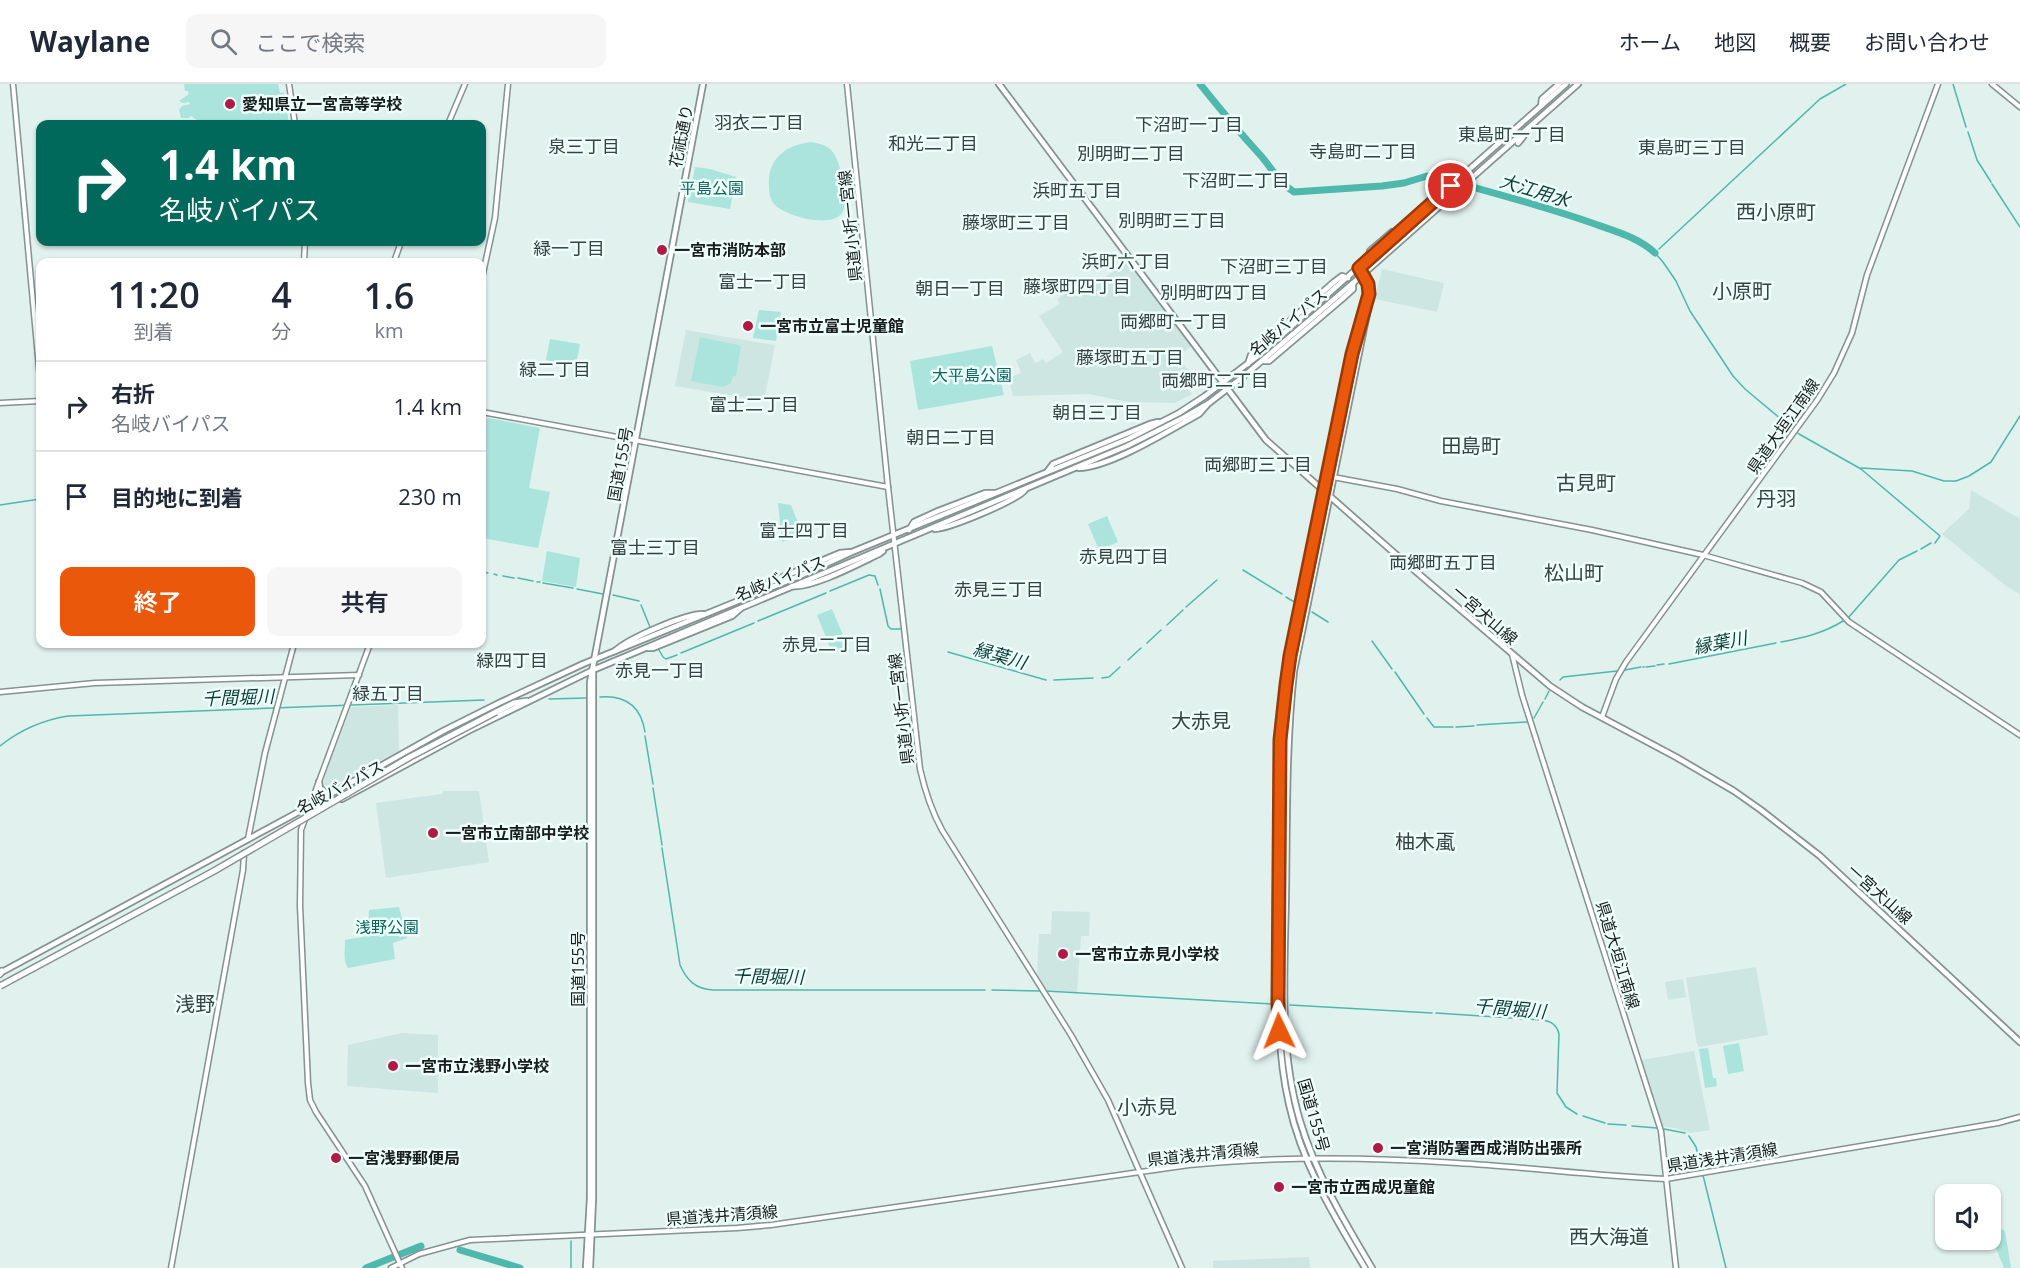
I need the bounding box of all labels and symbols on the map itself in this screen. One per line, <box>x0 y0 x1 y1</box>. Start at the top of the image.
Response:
place label: 愛知県立一宮高等学校 <box>242 93 402 115</box>
marker: 愛知県立一宮高等学校 <box>223 97 237 111</box>
street label: 花祇通り <box>664 102 698 170</box>
district label: 羽衣二丁目 <box>714 110 804 134</box>
district label: 下沼町一丁目 <box>1135 112 1243 136</box>
district label: 東島町一丁目 <box>1458 122 1566 146</box>
district label: 和光二丁目 <box>888 131 978 155</box>
district label: 泉三丁目 <box>548 134 620 158</box>
district label: 東島町三丁目 <box>1638 135 1746 159</box>
district label: 寺島町二丁目 <box>1309 139 1417 163</box>
district label: 別明町二丁目 <box>1077 141 1185 165</box>
pin <box>1425 160 1476 211</box>
district label: 下沼町二丁目 <box>1182 168 1290 192</box>
water label: 大江用水 <box>1497 168 1575 213</box>
street label: 県道小折一宮線 <box>833 169 867 283</box>
park label: 平島公園 <box>680 177 744 199</box>
district label: 浜町五丁目 <box>1032 178 1122 202</box>
district label: 西小原町 <box>1736 198 1816 225</box>
district label: 別明町三丁目 <box>1118 208 1226 232</box>
district label: 藤塚町三丁目 <box>962 210 1070 234</box>
district label: 緑一丁目 <box>533 236 605 260</box>
place label: 一宮市消防本部 <box>674 239 786 261</box>
marker: 一宮市消防本部 <box>655 243 669 257</box>
district label: 浜町六丁目 <box>1081 249 1171 273</box>
district label: 下沼町三丁目 <box>1220 254 1328 278</box>
district label: 富士一丁目 <box>718 269 808 293</box>
district label: 藤塚町四丁目 <box>1023 274 1131 298</box>
district label: 朝日一丁目 <box>915 276 1005 300</box>
district label: 小原町 <box>1712 277 1772 304</box>
district label: 別明町四丁目 <box>1160 280 1268 304</box>
street label: 名岐バイパス <box>1244 283 1332 361</box>
district label: 両郷町一丁目 <box>1120 309 1228 333</box>
place label: 一宮市立富士児童館 <box>760 315 904 337</box>
marker: 一宮市立富士児童館 <box>741 319 755 333</box>
district label: 藤塚町五丁目 <box>1076 345 1184 369</box>
district label: 緑二丁目 <box>519 357 591 381</box>
park label: 大平島公園 <box>932 364 1012 386</box>
district label: 両郷町二丁目 <box>1161 368 1269 392</box>
street label: 県道大垣江南線 <box>1742 374 1824 478</box>
district label: 富士二丁目 <box>709 392 799 416</box>
district label: 朝日三丁目 <box>1052 400 1142 424</box>
street label: 国道155号 <box>603 425 637 503</box>
district label: 朝日二丁目 <box>906 425 996 449</box>
district label: 田島町 <box>1441 432 1501 459</box>
district label: 両郷町三丁目 <box>1204 452 1312 476</box>
district label: 古見町 <box>1556 469 1616 496</box>
district label: 丹羽 <box>1756 485 1796 512</box>
district label: 富士四丁目 <box>759 518 849 542</box>
district label: 富士三丁目 <box>610 535 700 559</box>
district label: 赤見四丁目 <box>1079 544 1169 568</box>
street label: 名岐バイパス <box>732 550 828 606</box>
district label: 両郷町五丁目 <box>1389 550 1497 574</box>
district label: 松山町 <box>1544 559 1604 586</box>
district label: 赤見三丁目 <box>954 577 1044 601</box>
street label: 一宮犬山線 <box>1448 580 1522 650</box>
water label: 縁葉川 <box>1691 625 1751 659</box>
district label: 赤見二丁目 <box>782 632 872 656</box>
water label: 縁葉川 <box>971 636 1031 675</box>
district label: 緑四丁目 <box>476 648 548 672</box>
street label: 県道小折一宮線 <box>883 652 919 766</box>
district label: 赤見一丁目 <box>615 658 705 682</box>
district label: 緑五丁目 <box>352 681 424 705</box>
water label: 千間堀川 <box>202 684 276 710</box>
district label: 大赤見 <box>1171 707 1231 734</box>
street label: 名岐バイパス <box>293 755 387 819</box>
place label: 一宮市立南部中学校 <box>445 822 589 844</box>
marker: 一宮市立南部中学校 <box>426 826 440 840</box>
district label: 柚木颪 <box>1395 828 1455 855</box>
street label: 一宮犬山線 <box>1843 859 1917 929</box>
street label: 県道大垣江南線 <box>1591 898 1645 1012</box>
park label: 浅野公園 <box>355 916 419 938</box>
street label: 国道155号 <box>567 931 589 1007</box>
place label: 一宮市立赤見小学校 <box>1075 943 1219 965</box>
marker: 一宮市立赤見小学校 <box>1056 947 1070 961</box>
water label: 千間堀川 <box>732 963 806 989</box>
district label: 浅野 <box>175 990 215 1017</box>
water label: 千間堀川 <box>1473 993 1549 1023</box>
position arrow <box>1247 999 1311 1063</box>
place label: 一宮市立浅野小学校 <box>405 1055 549 1077</box>
marker: 一宮市立浅野小学校 <box>386 1059 400 1073</box>
street label: 国道155号 <box>1293 1076 1335 1154</box>
district label: 小赤見 <box>1117 1093 1177 1120</box>
street label: 県道浅井清須線 <box>1146 1137 1260 1171</box>
place label: 一宮消防署西成消防出張所 <box>1390 1137 1582 1159</box>
street label: 県道浅井清須線 <box>1665 1137 1779 1177</box>
marker: 一宮消防署西成消防出張所 <box>1371 1141 1385 1155</box>
place label: 一宮浅野郵便局 <box>348 1147 460 1169</box>
marker: 一宮浅野郵便局 <box>329 1151 343 1165</box>
place label: 一宮市立西成児童館 <box>1291 1176 1435 1198</box>
marker: 一宮市立西成児童館 <box>1272 1180 1286 1194</box>
street label: 県道浅井清須線 <box>665 1200 779 1230</box>
district label: 西大海道 <box>1569 1223 1649 1250</box>

